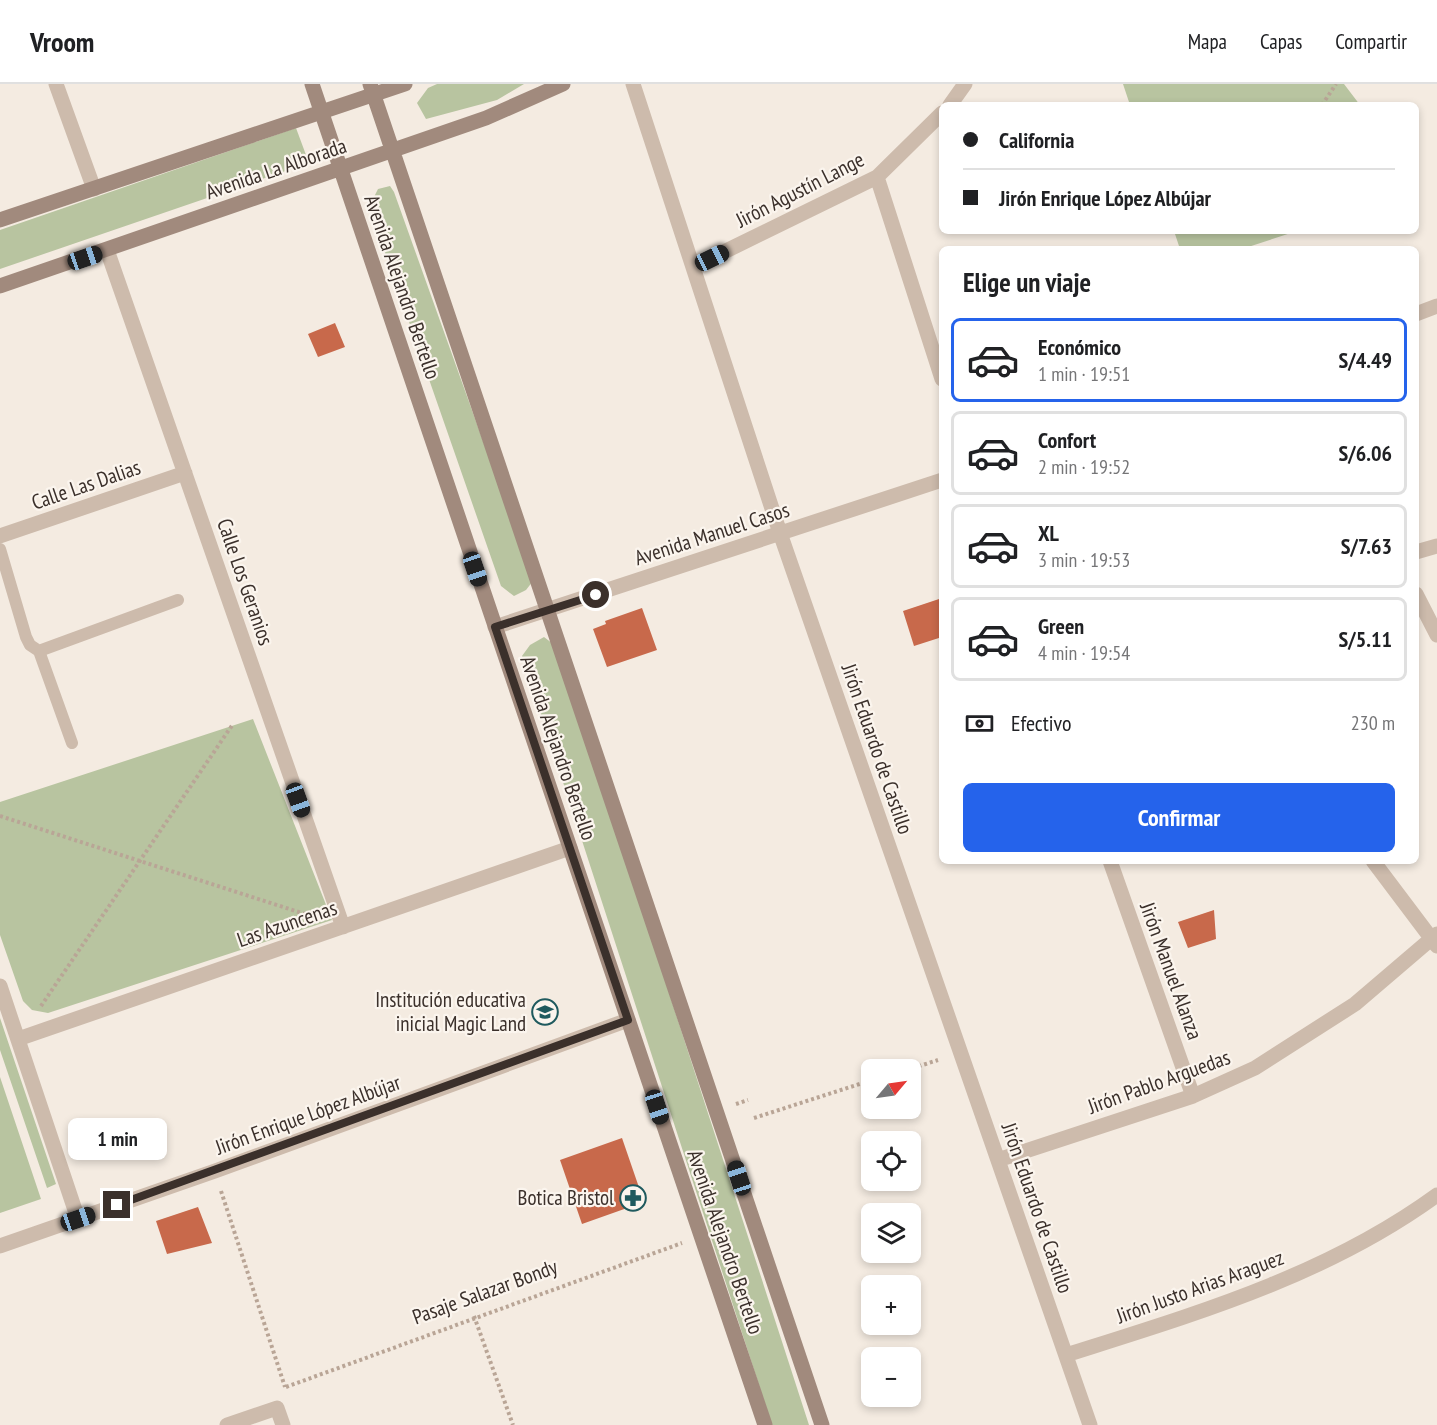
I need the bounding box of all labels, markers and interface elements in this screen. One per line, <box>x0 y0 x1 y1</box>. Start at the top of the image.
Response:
text: Vroom <box>30 23 94 60</box>
text: Mapa <box>1188 28 1227 55</box>
text: Capas <box>1260 28 1302 55</box>
text: Compartir <box>1335 28 1407 55</box>
text: California <box>999 126 1074 154</box>
street label: Avenida La Alborada <box>202 132 350 205</box>
street label: Jirón Agustín Lange <box>730 146 868 234</box>
text: Jirón Enrique López Albújar <box>999 184 1211 212</box>
street label: Avenida Alejandro Bertello <box>358 191 447 383</box>
car <box>692 242 732 274</box>
car <box>65 244 105 272</box>
text: Elige un viaje <box>963 265 1091 299</box>
icon: car <box>966 333 1020 387</box>
text: Económico <box>1038 333 1121 361</box>
text: S/4.49 <box>1338 346 1392 374</box>
text: 1 min · 19:51 <box>1038 361 1130 387</box>
icon: car <box>966 426 1020 480</box>
text: Confort <box>1038 426 1096 454</box>
text: S/6.06 <box>1338 439 1392 467</box>
street label: Calle Las Dalias <box>28 453 144 516</box>
text: 2 min · 19:52 <box>1038 454 1130 480</box>
street label: Avenida Manuel Casos <box>631 496 793 571</box>
street label: Calle Los Geranios <box>211 515 280 649</box>
icon: car <box>966 519 1020 573</box>
text: XL <box>1038 519 1059 547</box>
text: S/7.63 <box>1341 532 1392 560</box>
text: 3 min · 19:53 <box>1038 547 1130 573</box>
car <box>461 549 489 589</box>
route start <box>582 581 609 608</box>
icon: car <box>966 612 1020 666</box>
text: Green <box>1038 612 1084 640</box>
text: S/5.11 <box>1338 625 1392 653</box>
text: 4 min · 19:54 <box>1038 640 1130 666</box>
street label: Avenida Alejandro Bertello <box>514 652 603 844</box>
street label: Jirón Eduardo de Castillo <box>835 659 919 838</box>
icon: cash <box>963 707 996 740</box>
text: Efectivo <box>1011 709 1072 737</box>
text: 230 m <box>1351 710 1395 736</box>
car <box>283 780 313 820</box>
button: Confirmar <box>963 783 1395 852</box>
street label: Las Azuncenas <box>233 894 340 953</box>
street label: Jirón Manuel Alanza <box>1134 898 1209 1043</box>
place label: Institución educativa inicial Magic Land <box>375 986 526 1037</box>
school or university icon: Institución educativa inicial Magic Land <box>530 997 560 1027</box>
street label: Jirón Pablo Arguedas <box>1083 1043 1234 1120</box>
north arrow <box>861 1059 921 1119</box>
map controls <box>861 1059 921 1407</box>
street label: Jirón Enrique López Albújar <box>211 1068 404 1161</box>
car <box>643 1087 671 1127</box>
callout: 1 min <box>68 1118 166 1160</box>
street label: Jirón Eduardo de Castillo <box>995 1118 1079 1297</box>
text: 1 min <box>97 1126 138 1152</box>
button: locate <box>861 1131 921 1191</box>
street label: Avenida Alejandro Bertello <box>681 1146 770 1338</box>
car <box>725 1158 753 1198</box>
pharmacy icon: Botica Bristol <box>618 1183 648 1213</box>
place label: Botica Bristol <box>518 1184 614 1211</box>
route end <box>103 1191 130 1218</box>
button: layers <box>861 1203 921 1263</box>
car <box>58 1205 98 1233</box>
street label: Jirón Justo Arias Araguez <box>1112 1244 1287 1330</box>
street label: Pasaje Salazar Bondy <box>409 1253 561 1330</box>
button: + <box>861 1275 921 1335</box>
button: − <box>861 1347 921 1407</box>

